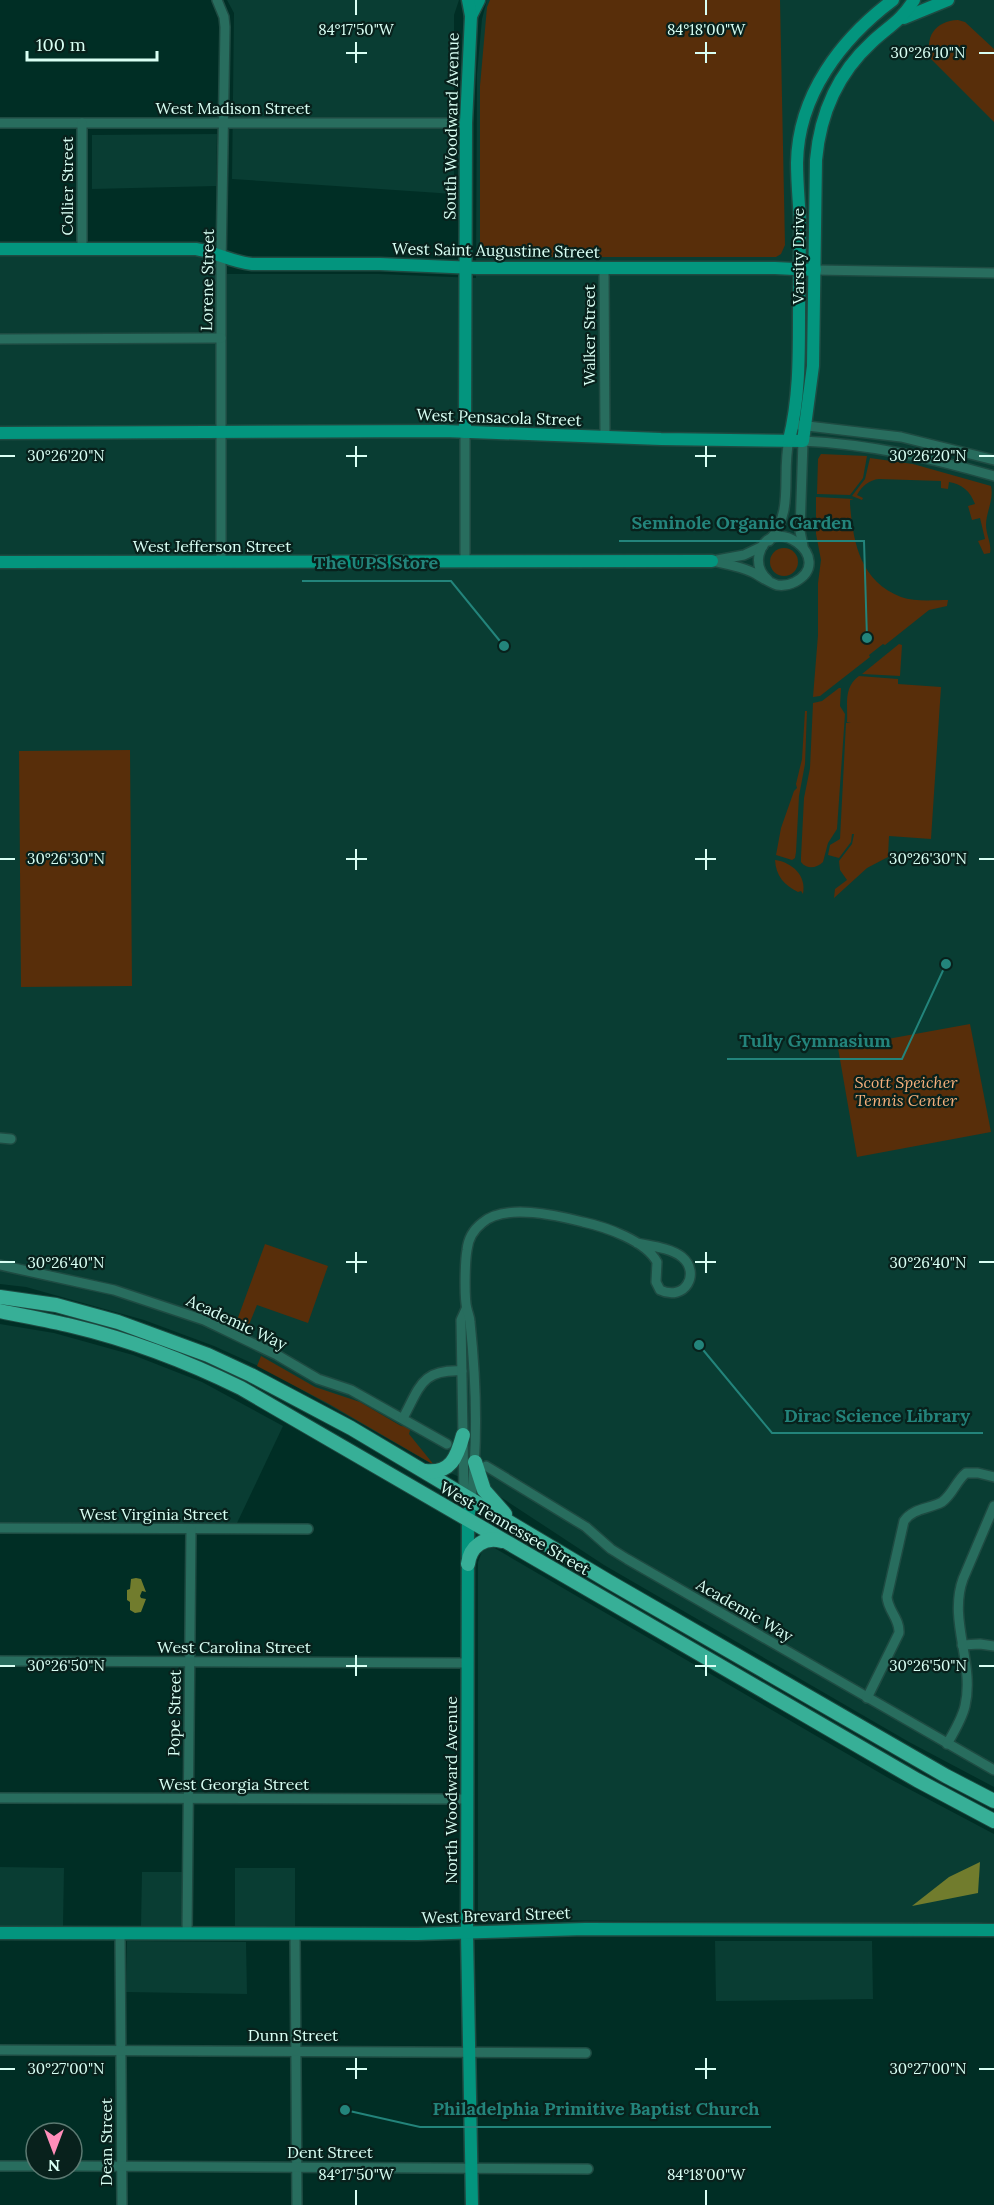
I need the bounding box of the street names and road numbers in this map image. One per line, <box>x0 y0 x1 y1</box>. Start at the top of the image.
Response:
street label: South Woodward Avenue <box>439 32 463 220</box>
street label: West Madison Street <box>156 98 311 118</box>
street label: Collier Street <box>57 136 77 235</box>
street label: Varsity Drive <box>788 208 808 305</box>
street label: Lorene Street <box>196 228 218 331</box>
street label: West Saint Augustine Street <box>392 238 601 262</box>
street label: Walker Street <box>579 283 599 386</box>
street label: West Pensacola Street <box>416 404 583 430</box>
street label: West Jefferson Street <box>133 536 292 556</box>
street label: Academic Way <box>183 1290 291 1354</box>
street label: West Tennessee Street <box>437 1477 594 1579</box>
street label: West Virginia Street <box>79 1504 229 1524</box>
street label: Academic Way <box>692 1574 797 1646</box>
street label: West Carolina Street <box>157 1637 312 1657</box>
street label: Pope Street <box>163 1669 185 1757</box>
street label: North Woodward Avenue <box>441 1696 461 1884</box>
street label: West Georgia Street <box>159 1774 310 1794</box>
street label: West Brevard Street <box>421 1902 572 1928</box>
street label: Dunn Street <box>248 2025 339 2045</box>
street label: Dean Street <box>96 2097 116 2186</box>
street label: Dent Street <box>287 2142 374 2162</box>

